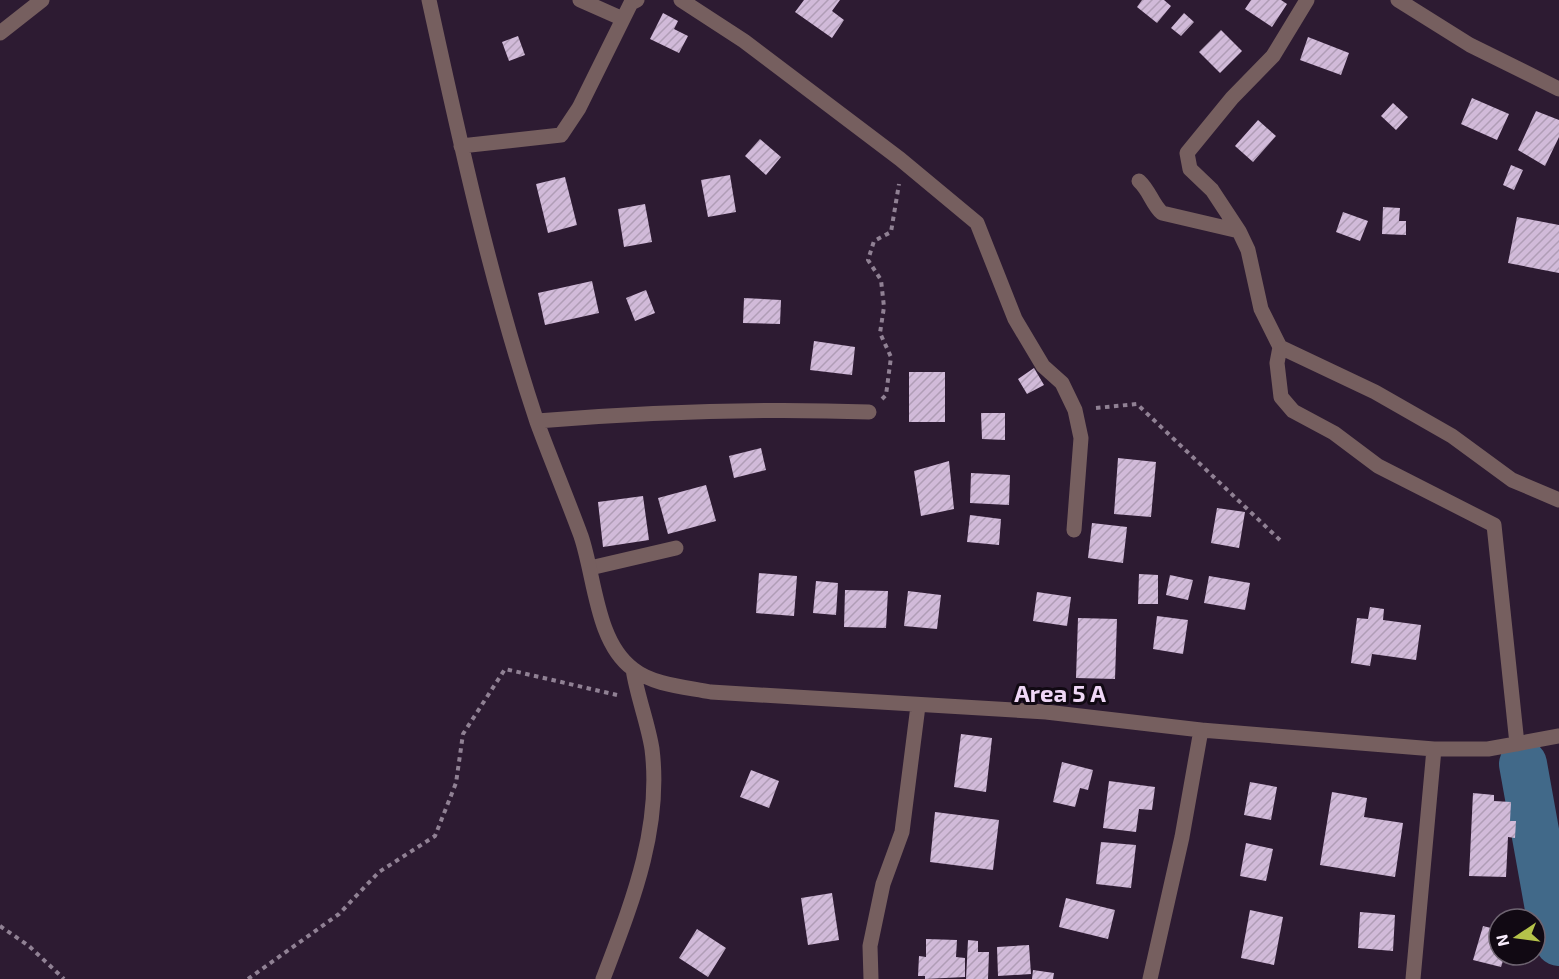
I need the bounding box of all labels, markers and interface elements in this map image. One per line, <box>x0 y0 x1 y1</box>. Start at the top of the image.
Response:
district label: Area 5 A <box>1014 678 1106 707</box>
north arrow <box>1487 907 1547 967</box>
text: N <box>1491 933 1512 948</box>

